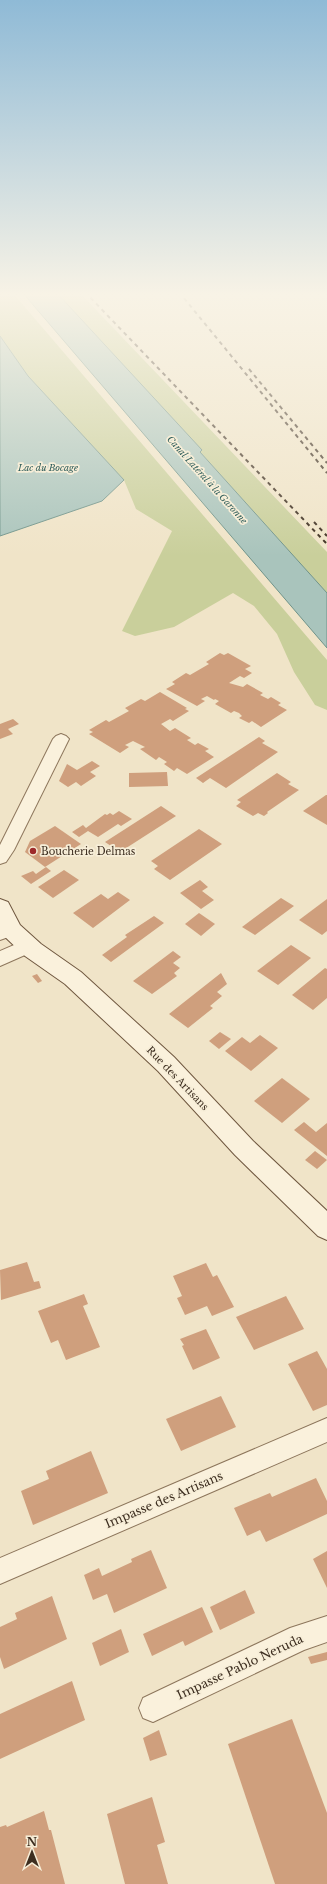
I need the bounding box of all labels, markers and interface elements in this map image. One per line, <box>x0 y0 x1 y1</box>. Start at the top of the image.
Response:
water label: Canal Latéral à la Garonne <box>165 433 250 526</box>
water label: Lac du Bocage <box>17 462 78 473</box>
place label: Boucherie Delmas <box>41 845 136 858</box>
marker: Boucherie Delmas <box>28 846 38 856</box>
street label: Rue des Artisans <box>144 1044 212 1113</box>
street label: Impasse des Artisans <box>103 1468 225 1531</box>
street label: Impasse Pablo Neruda <box>174 1631 306 1702</box>
north arrow <box>12 1832 52 1872</box>
text: N <box>27 1835 38 1849</box>

